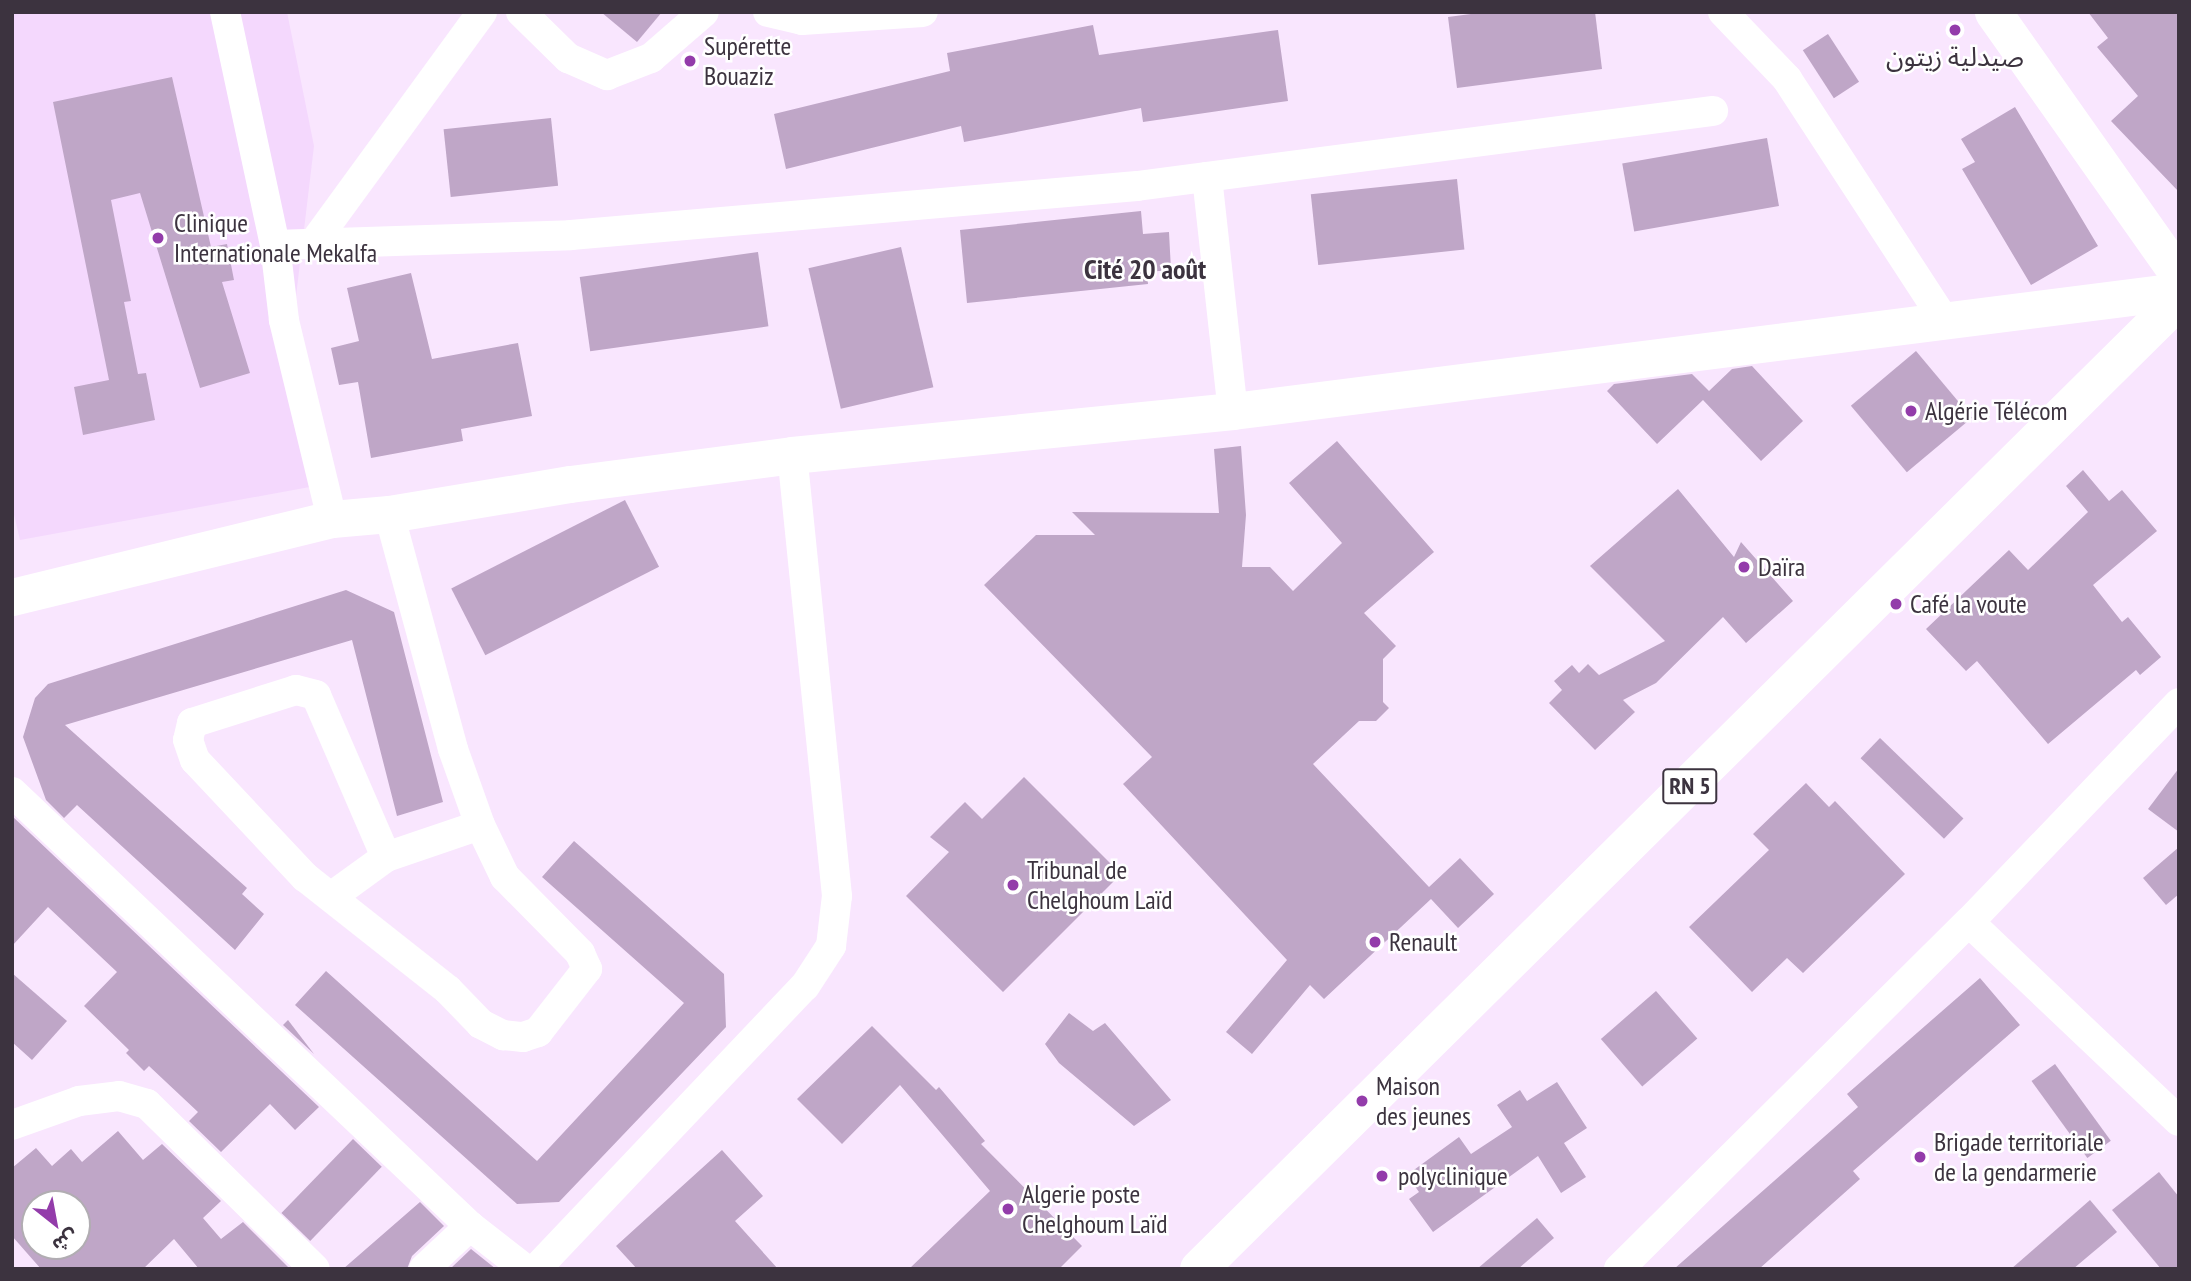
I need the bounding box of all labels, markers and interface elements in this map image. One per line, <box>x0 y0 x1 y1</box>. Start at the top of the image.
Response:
marker: صيدلية زيتون <box>1947 22 1963 38</box>
place label: Supérette Bouaziz <box>704 30 791 92</box>
place label: صيدلية زيتون <box>1886 41 2024 73</box>
marker: Supérette Bouaziz <box>682 53 698 69</box>
place label: Clinique Internationale Mekalfa <box>174 207 377 268</box>
marker: Clinique Internationale Mekalfa <box>148 228 168 248</box>
district label: Cité 20 août <box>1084 252 1206 286</box>
place label: Algérie Télécom <box>1925 395 2068 427</box>
marker: Algérie Télécom <box>1903 403 1919 419</box>
place label: Daïra <box>1758 551 1805 583</box>
marker: Daïra <box>1736 559 1752 575</box>
place label: Café la voute <box>1910 588 2027 620</box>
marker: Café la voute <box>1888 596 1904 612</box>
road number: RN 5 <box>1662 766 1718 806</box>
place label: Tribunal de Chelghoum Laïd <box>1027 854 1172 916</box>
marker: Tribunal de Chelghoum Laïd <box>1005 877 1021 893</box>
place label: Renault <box>1389 926 1458 958</box>
marker: Renault <box>1367 934 1383 950</box>
place label: Maison des jeunes <box>1376 1070 1471 1132</box>
marker: Maison des jeunes <box>1354 1093 1370 1109</box>
place label: Brigade territoriale de la gendarmerie <box>1934 1126 2104 1188</box>
marker: Brigade territoriale de la gendarmerie <box>1912 1149 1928 1165</box>
place label: polyclinique <box>1398 1160 1508 1192</box>
marker: polyclinique <box>1372 1166 1392 1186</box>
place label: Algerie poste Chelghoum Laïd <box>1022 1178 1167 1240</box>
north arrow <box>21 1190 91 1260</box>
marker: Algerie poste Chelghoum Laïd <box>1000 1201 1016 1217</box>
text: ش <box>48 1224 83 1258</box>

